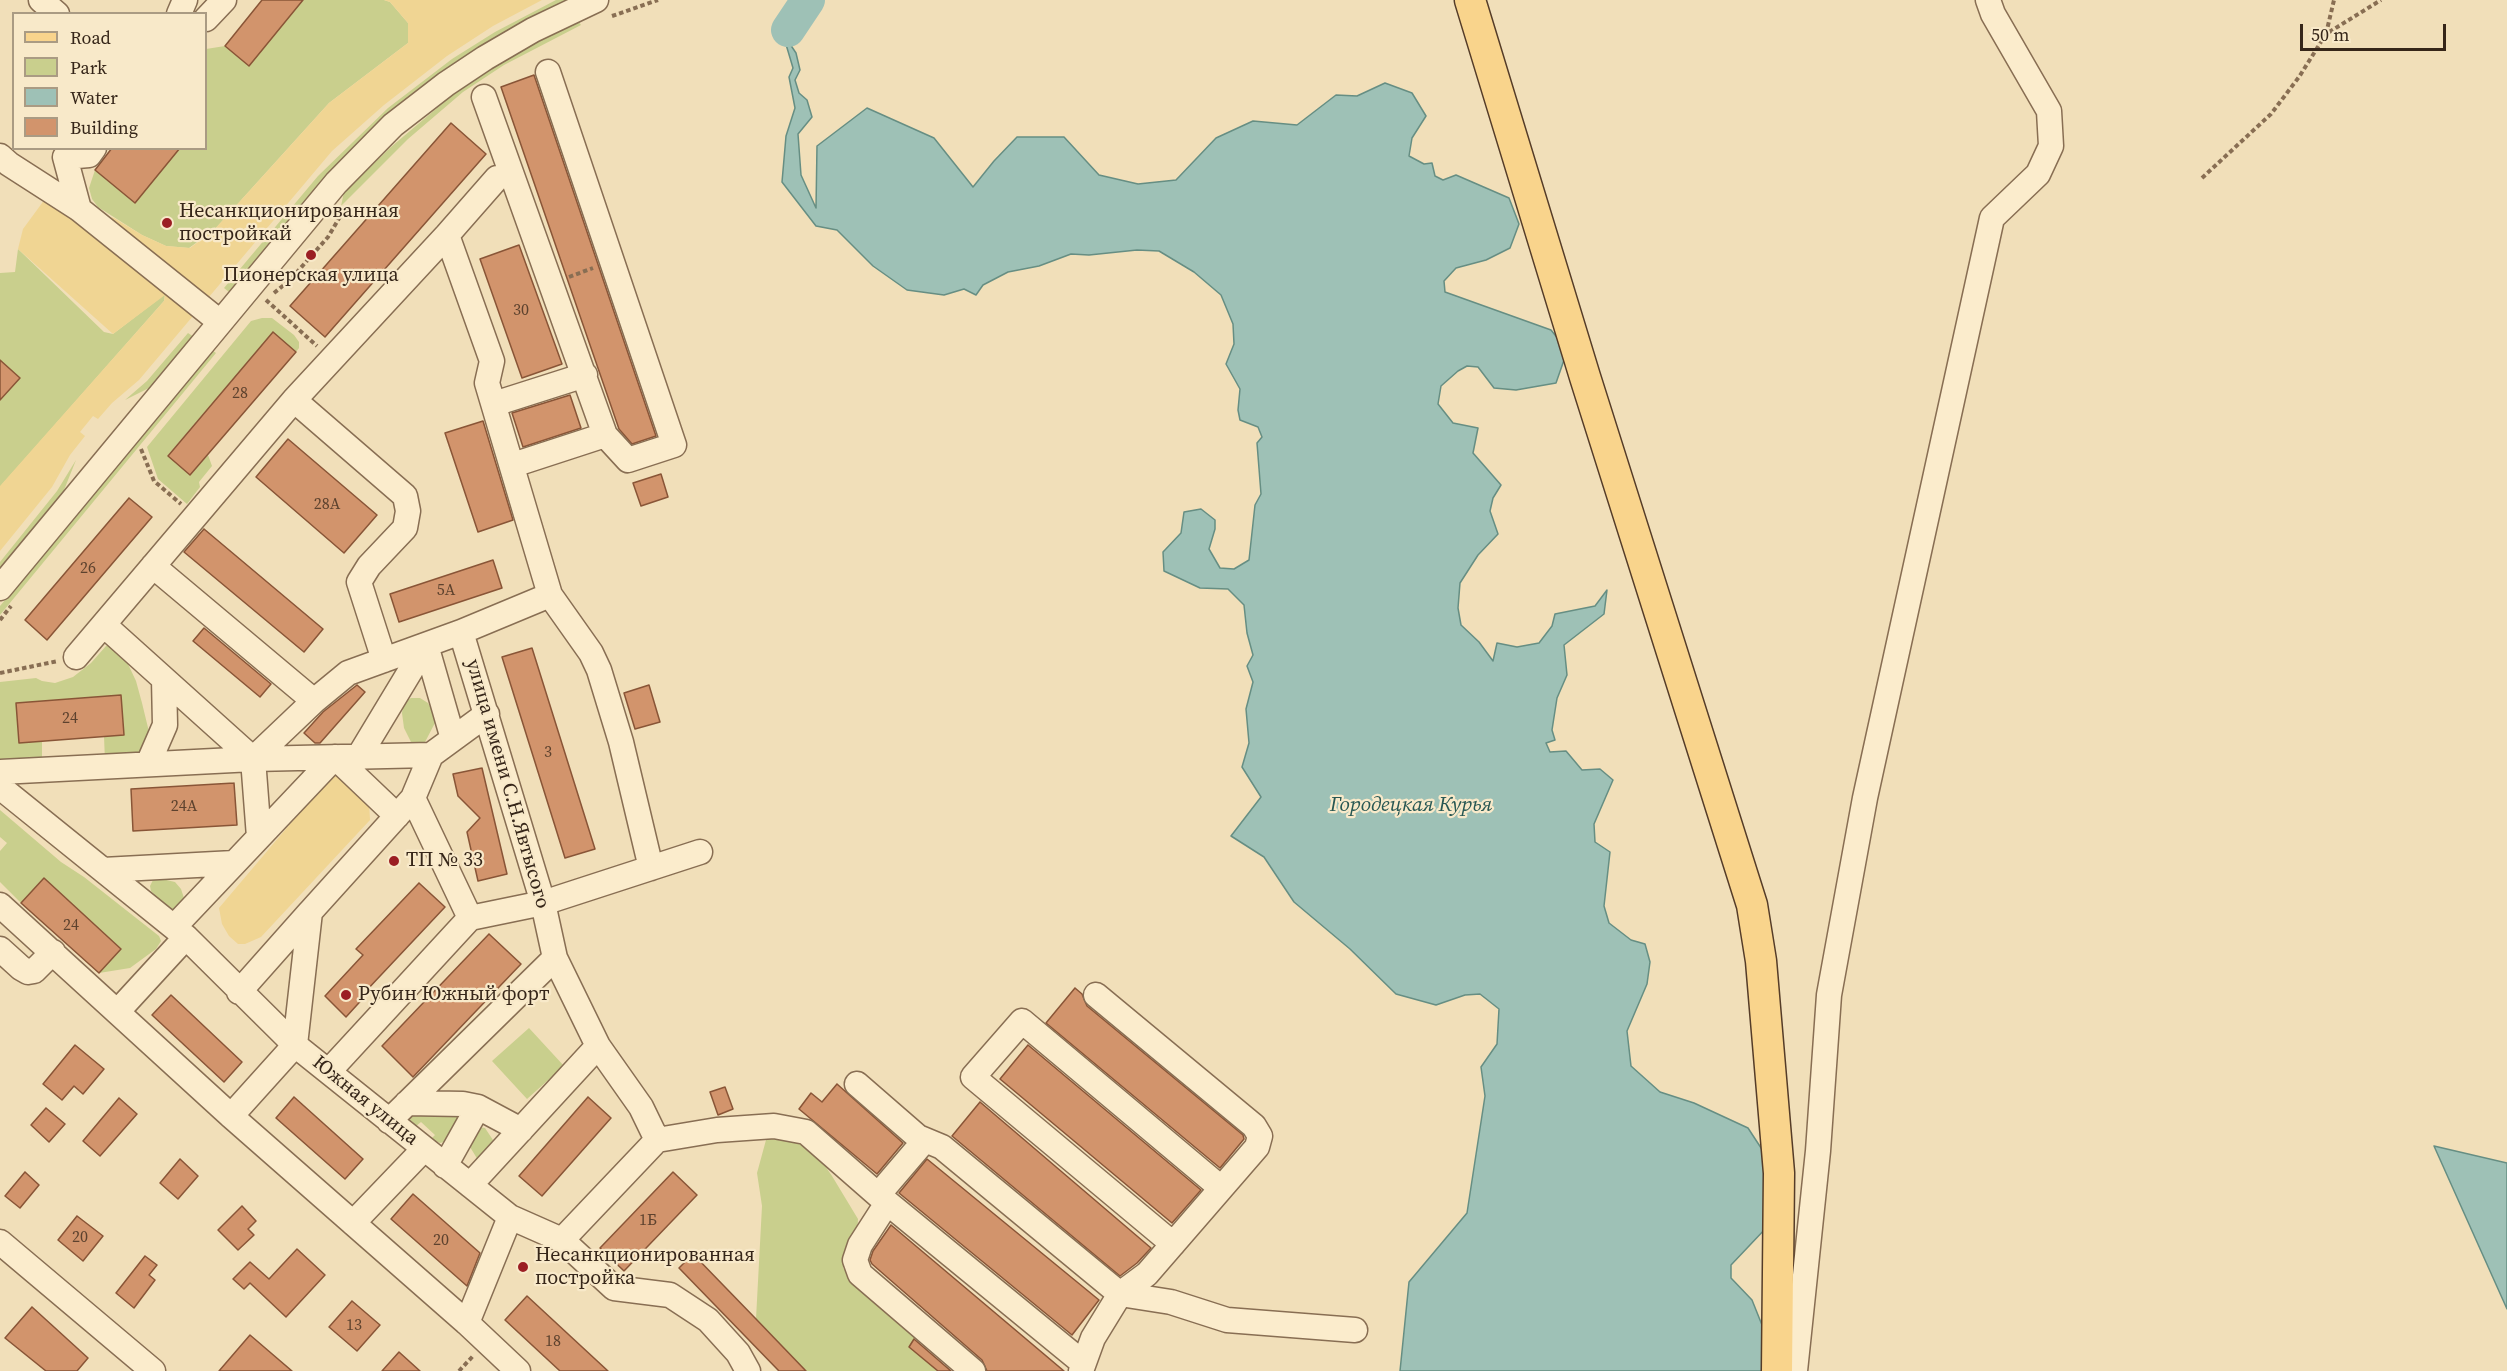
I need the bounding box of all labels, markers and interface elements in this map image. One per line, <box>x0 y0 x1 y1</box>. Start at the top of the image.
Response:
legend <box>12 12 207 150</box>
scale bar <box>2303 12 2448 50</box>
text: 50 m <box>2311 22 2349 47</box>
text: Road <box>70 25 111 50</box>
text: Park <box>70 55 107 80</box>
text: Water <box>70 85 118 110</box>
text: Building <box>70 115 138 140</box>
place label: Несанкционированная постройкай <box>179 200 399 247</box>
marker: Несанкционированная постройкай <box>160 216 174 230</box>
marker: Пионерская улица <box>304 248 318 262</box>
place label: Пионерская улица <box>223 264 399 288</box>
house number: 30 <box>513 301 529 321</box>
house number: 28 <box>232 384 248 404</box>
house number: 28А <box>314 495 340 515</box>
house number: 26 <box>80 559 96 579</box>
house number: 5А <box>437 581 455 601</box>
street label: улица имени С.Н.Явтысого <box>460 656 554 912</box>
house number: 24 <box>62 709 78 729</box>
house number: 3 <box>544 743 552 763</box>
water label: Городецкая Курья <box>1330 793 1492 819</box>
house number: 24А <box>171 797 197 817</box>
place label: ТП № 33 <box>406 849 483 873</box>
marker: ТП № 33 <box>387 854 401 868</box>
house number: 24 <box>63 916 79 936</box>
place label: Рубин Южный форт <box>358 983 549 1007</box>
marker: Рубин Южный форт <box>339 988 353 1002</box>
street label: Южная улица <box>307 1051 423 1151</box>
house number: 1Б <box>639 1211 657 1231</box>
house number: 20 <box>72 1228 88 1248</box>
house number: 20 <box>433 1231 449 1251</box>
place label: Несанкционированная постройка <box>535 1244 755 1291</box>
marker: Несанкционированная постройка <box>516 1260 530 1274</box>
house number: 13 <box>346 1316 362 1336</box>
house number: 18 <box>545 1332 561 1352</box>

